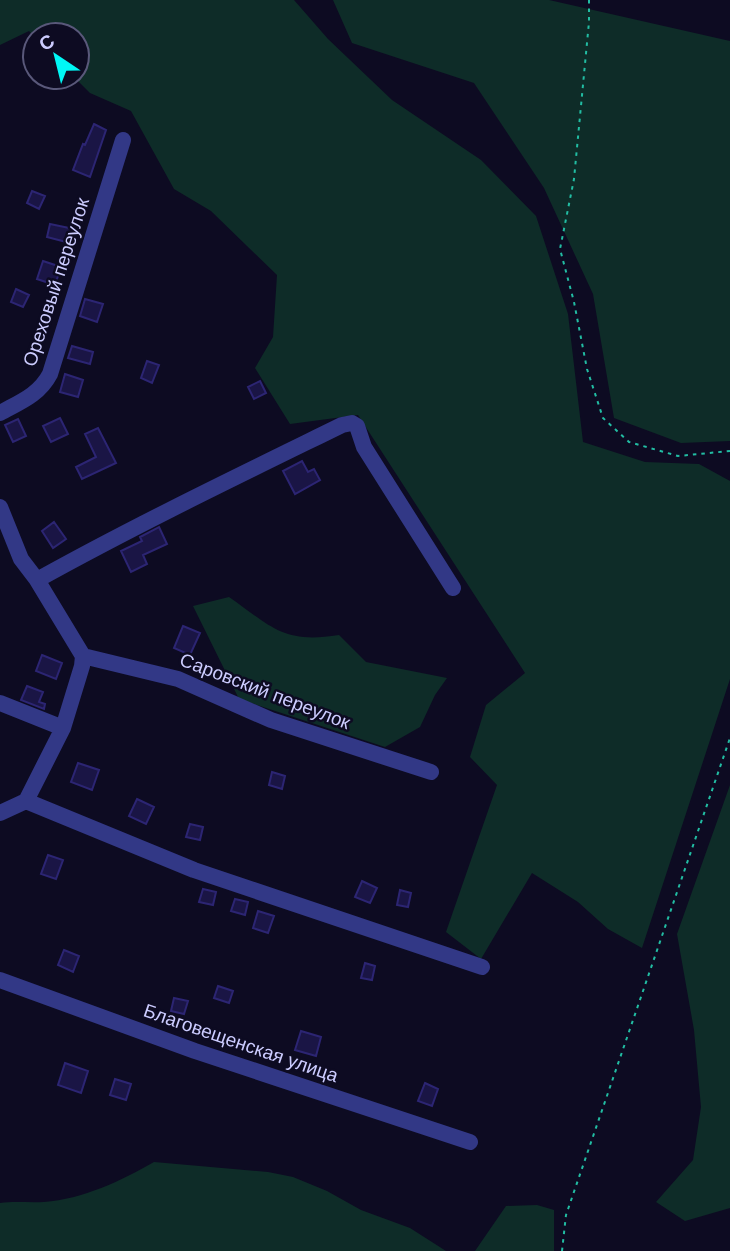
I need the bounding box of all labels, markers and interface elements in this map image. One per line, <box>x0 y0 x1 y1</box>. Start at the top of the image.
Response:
north arrow <box>21 21 91 91</box>
text: С <box>35 30 58 55</box>
street label: Ореховый переулок <box>19 194 93 369</box>
street label: Саровский переулок <box>177 649 354 733</box>
street label: Благовещенская улица <box>141 1000 342 1086</box>

